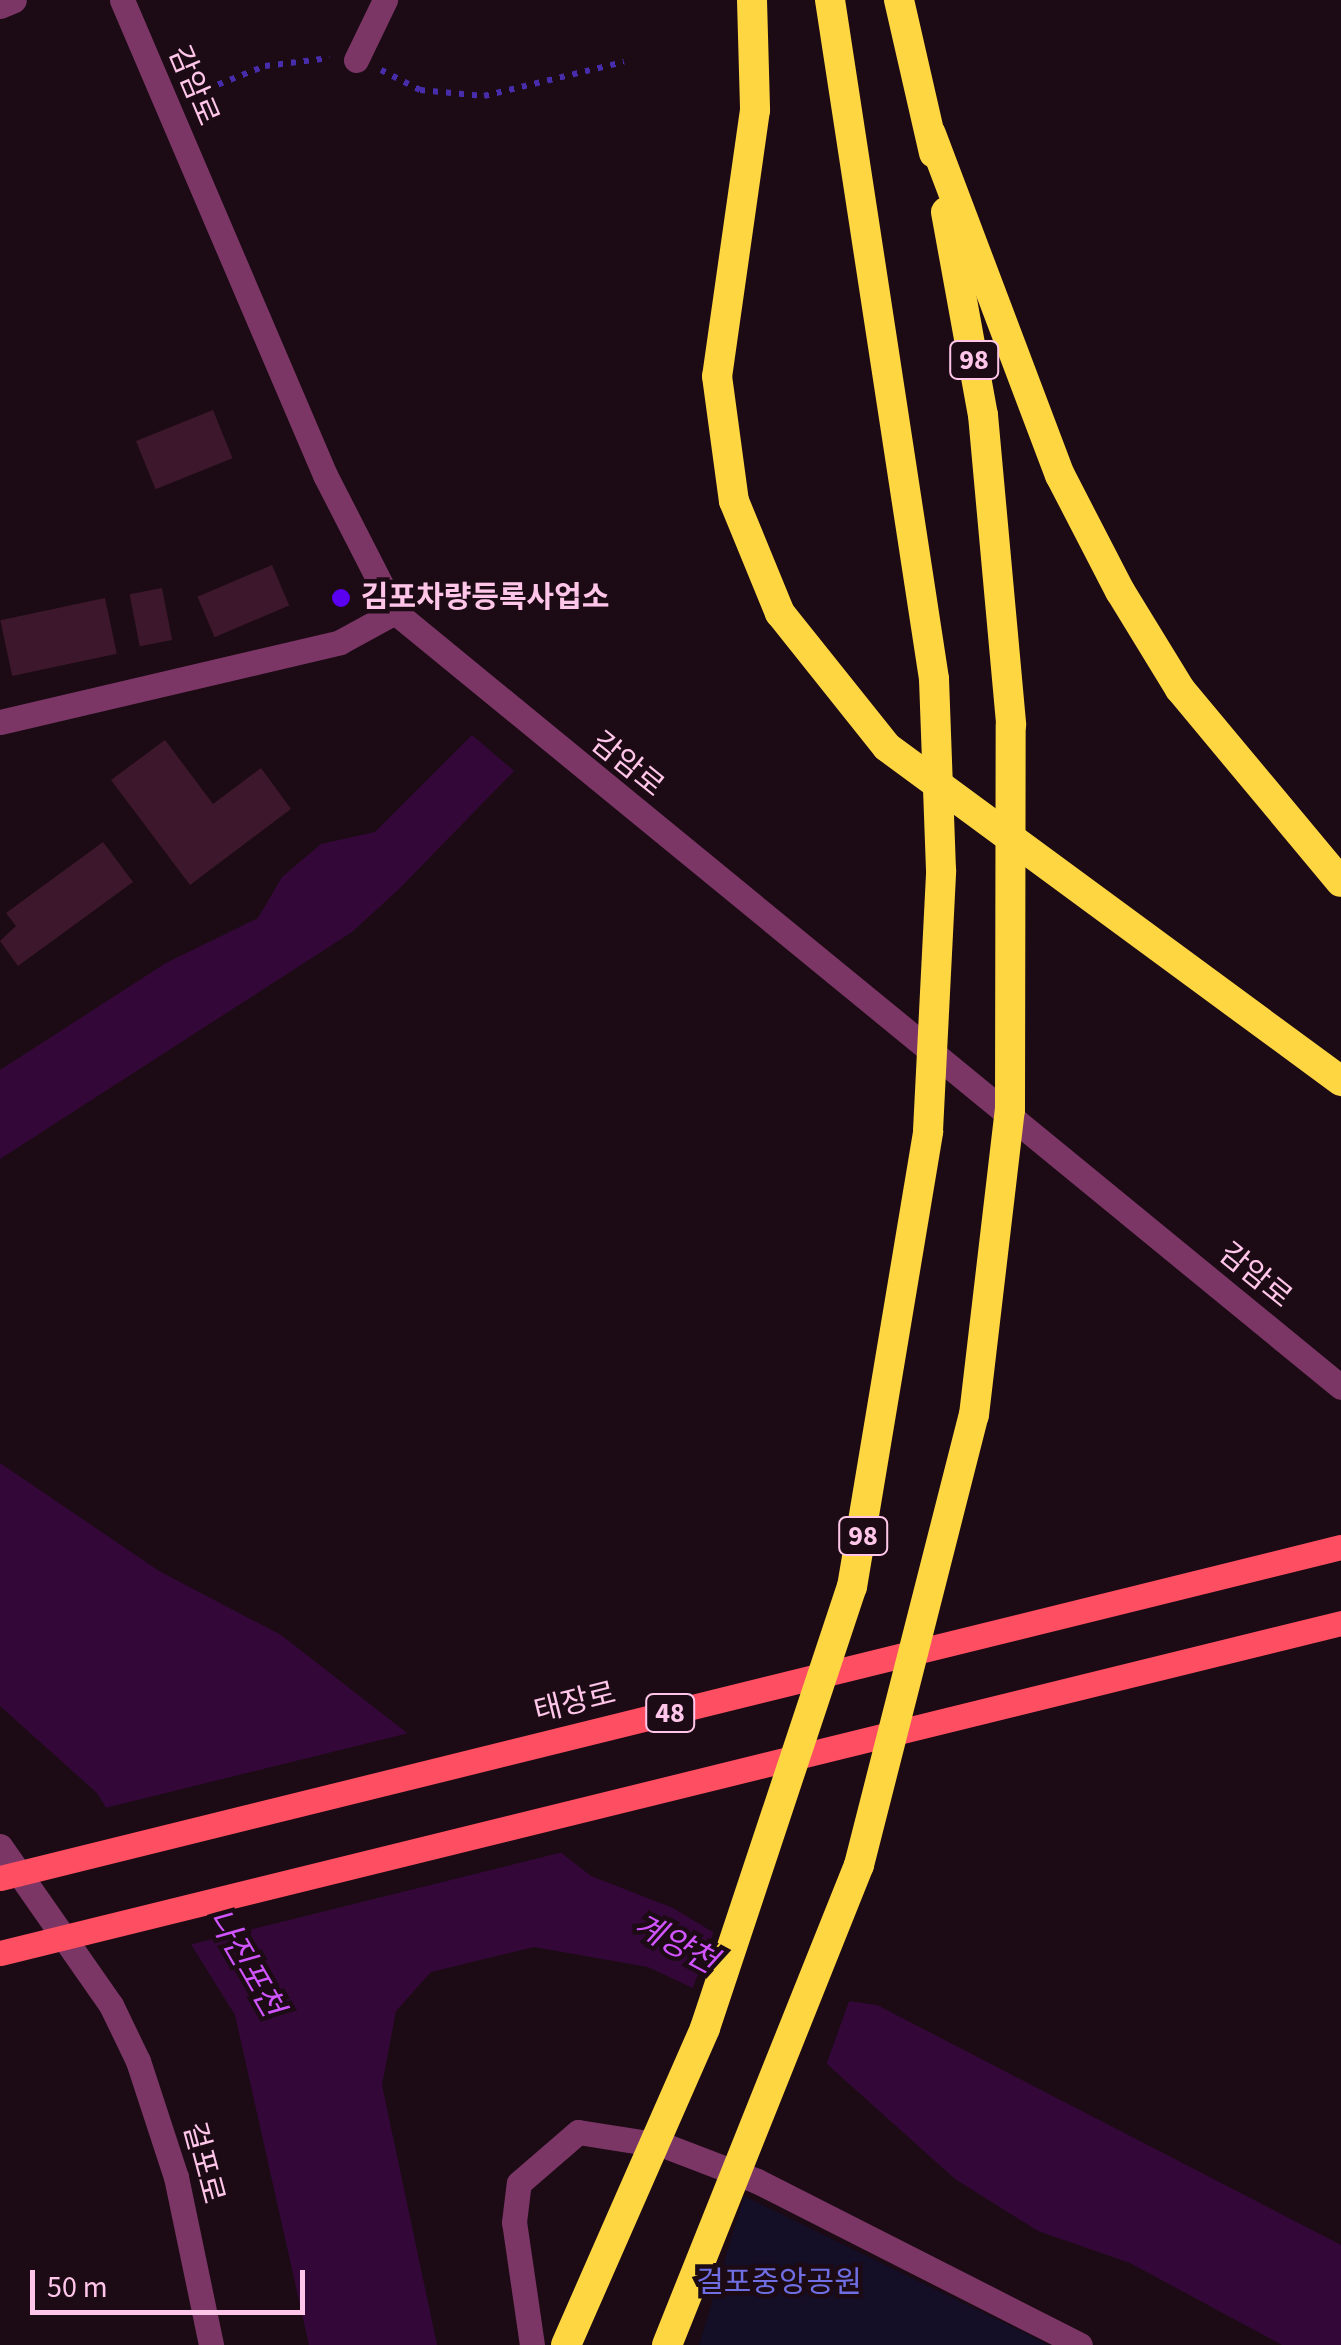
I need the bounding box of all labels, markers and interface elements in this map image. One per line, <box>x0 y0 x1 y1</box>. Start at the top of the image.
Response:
street label: 감암로 <box>160 41 226 131</box>
road number: 98 <box>949 337 999 383</box>
place label: 김포차량등록사업소 <box>361 580 609 616</box>
marker: 김포차량등록사업소 <box>330 587 352 609</box>
street label: 감암로 <box>583 725 671 805</box>
street label: 감암로 <box>1211 1236 1299 1316</box>
road number: 98 <box>838 1513 888 1559</box>
street label: 태장로 <box>530 1676 620 1730</box>
road number: 48 <box>645 1690 695 1736</box>
water label: 나진포천 <box>199 1902 291 2024</box>
water label: 계양천 <box>627 1906 723 1982</box>
street label: 걸포로 <box>175 2118 231 2208</box>
scale bar <box>35 2250 310 2312</box>
park label: 걸포중앙공원 <box>696 2265 862 2301</box>
text: 50 m <box>47 2266 108 2309</box>

